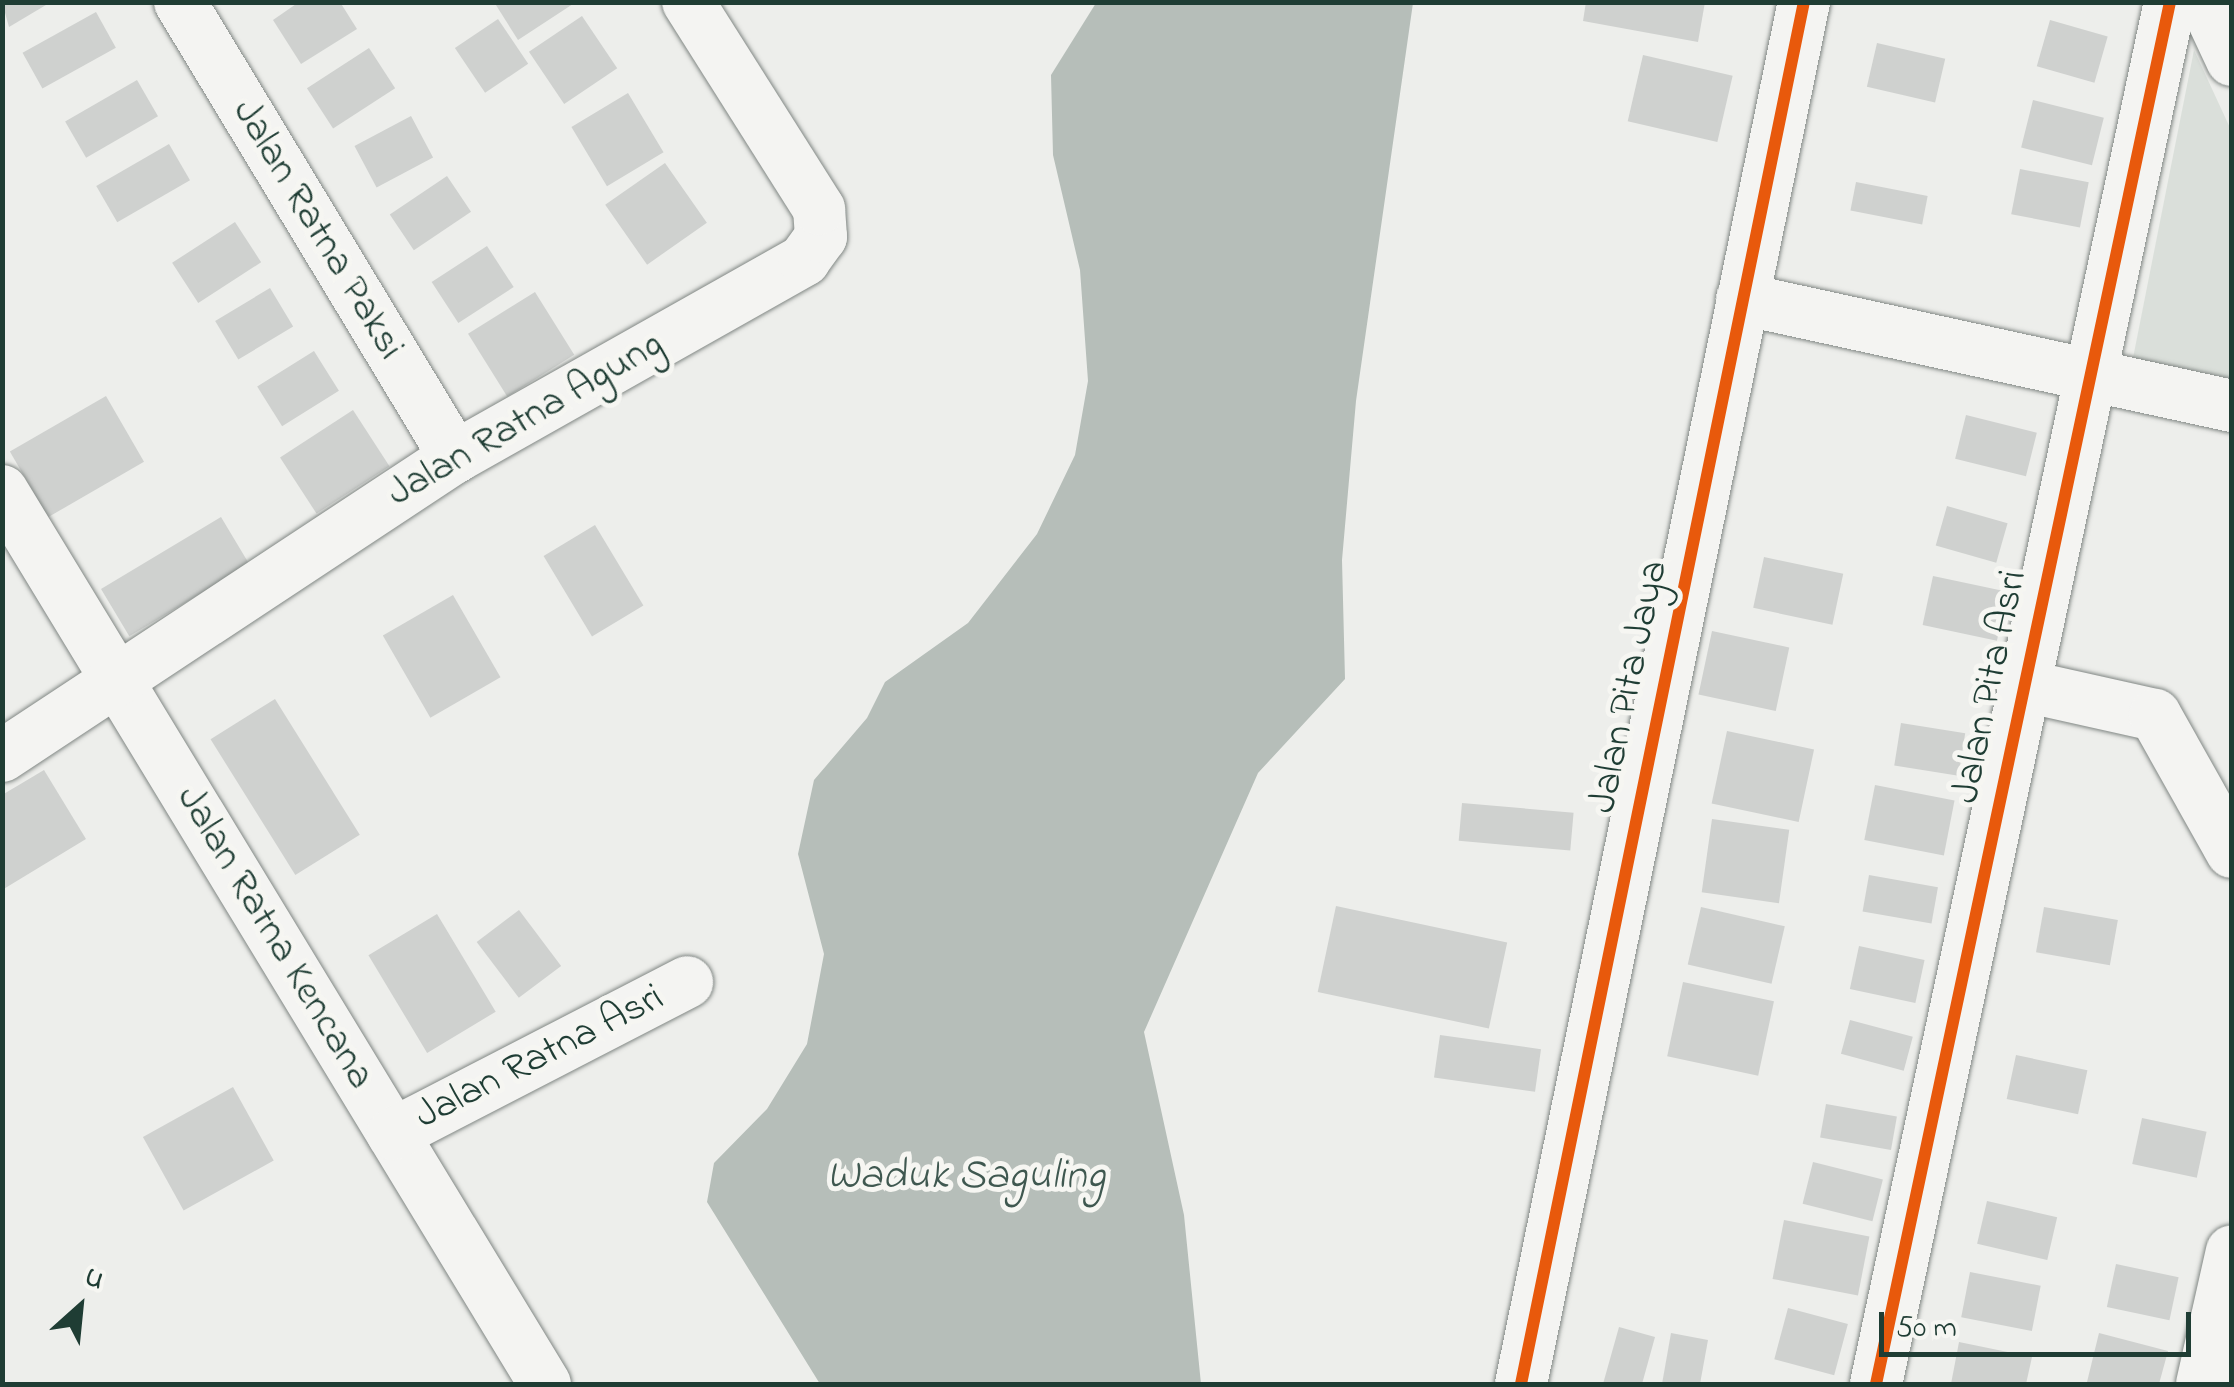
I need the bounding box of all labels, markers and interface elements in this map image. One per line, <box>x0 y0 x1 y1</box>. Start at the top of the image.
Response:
street label: Jalan Ratna Paksi <box>220 91 414 369</box>
street label: Jalan Ratna Agung <box>379 322 673 518</box>
street label: Jalan Pita Jaya <box>1580 556 1680 818</box>
street label: Jalan Pita Asri <box>1943 566 2039 808</box>
street label: Jalan Ratna Kencana <box>164 778 384 1098</box>
street label: Jalan Ratna Asri <box>408 975 672 1141</box>
water label: Waduk Saguling <box>827 1152 1105 1202</box>
north arrow <box>30 1257 130 1357</box>
text: U <box>77 1258 111 1302</box>
scale bar <box>1884 1292 2196 1354</box>
text: 50 m <box>1896 1307 1957 1351</box>

